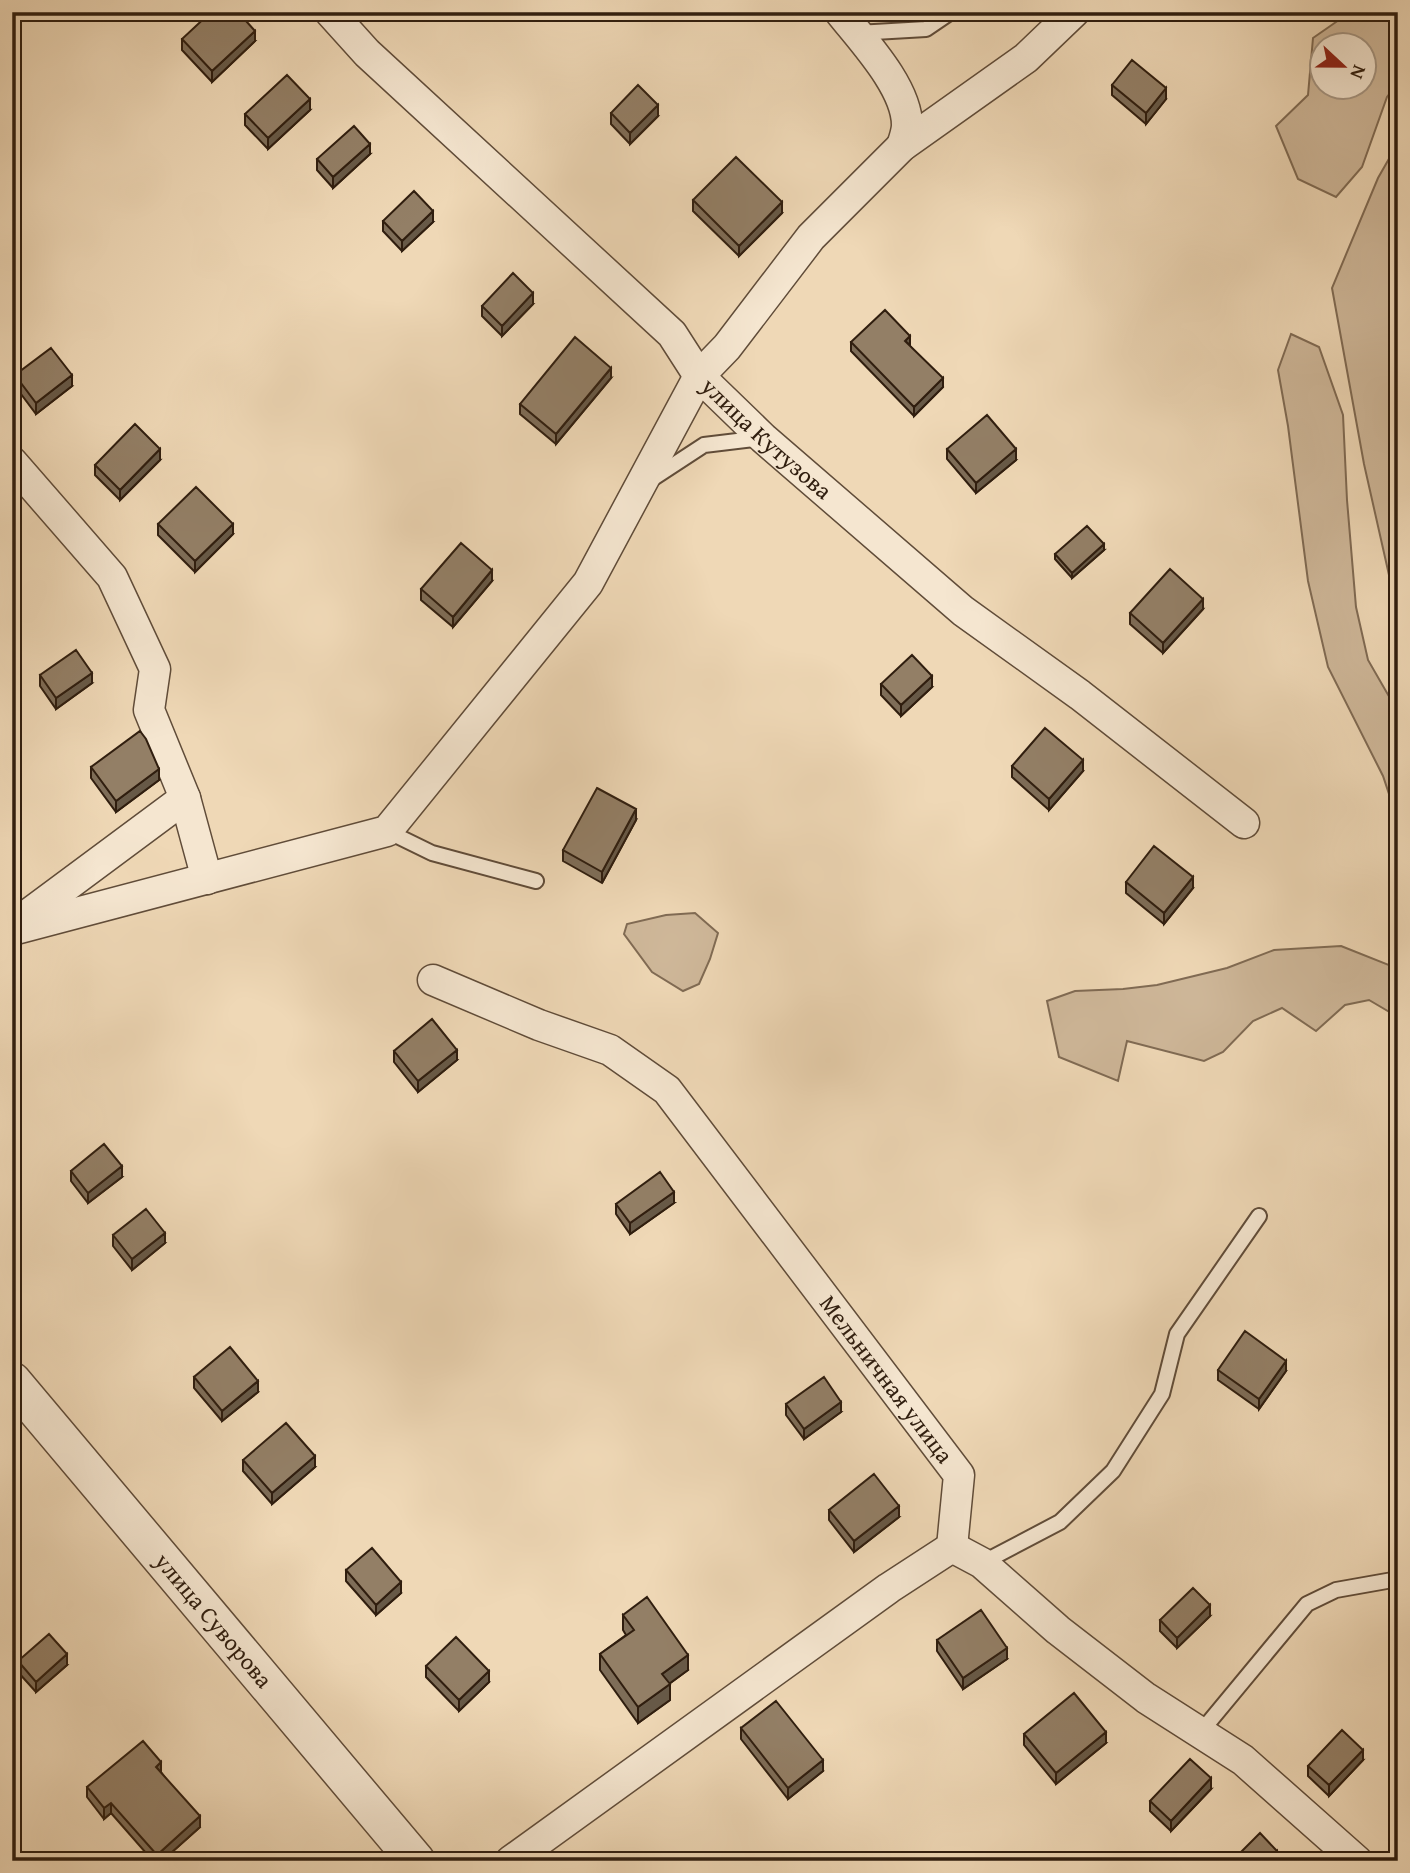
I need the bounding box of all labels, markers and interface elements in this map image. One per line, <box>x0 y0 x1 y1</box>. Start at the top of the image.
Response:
north arrow <box>1308 32 1378 102</box>
text: N <box>1343 61 1374 84</box>
street label: улица Кутузова <box>693 368 841 508</box>
street label: Мельничная улица <box>811 1287 962 1471</box>
street label: улица Суворова <box>146 1544 282 1696</box>

